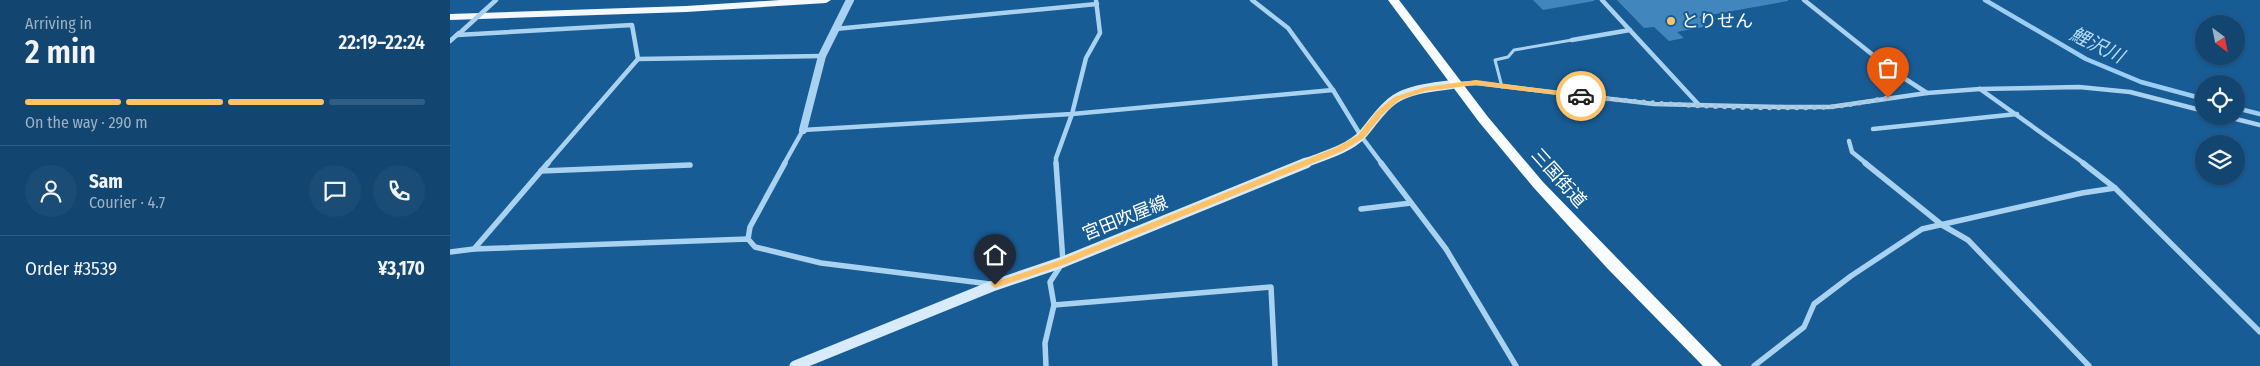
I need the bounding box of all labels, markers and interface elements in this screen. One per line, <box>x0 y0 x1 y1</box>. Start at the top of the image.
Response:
place label: とりせん <box>1681 10 1753 32</box>
text: Arriving in <box>25 14 92 33</box>
marker: とりせん <box>1665 15 1677 27</box>
north arrow <box>2195 15 2245 65</box>
map controls <box>2195 15 2245 185</box>
water label: 鯉沢川 <box>2066 22 2129 69</box>
text: 22:19–22:24 <box>339 31 425 54</box>
text: 2 min <box>25 33 96 71</box>
pin <box>1867 47 1909 98</box>
icon: bag <box>1874 54 1902 82</box>
courier <box>1556 71 1606 121</box>
button: locate <box>2195 75 2245 125</box>
icon: car <box>1567 82 1595 110</box>
text: On the way · 290 m <box>25 113 148 132</box>
button: layers <box>2195 135 2245 185</box>
street label: 三国街道 <box>1527 144 1591 212</box>
button: person <box>25 165 77 217</box>
button: chat <box>309 165 361 217</box>
button: phone <box>373 165 425 217</box>
text: Sam <box>89 170 123 193</box>
street label: 宮田吹屋線 <box>1079 191 1171 245</box>
text: Courier · 4.7 <box>89 193 165 212</box>
pin <box>974 234 1016 285</box>
icon: home <box>981 241 1009 269</box>
text: Order #3539 <box>25 257 117 280</box>
text: ¥3,170 <box>378 257 425 280</box>

